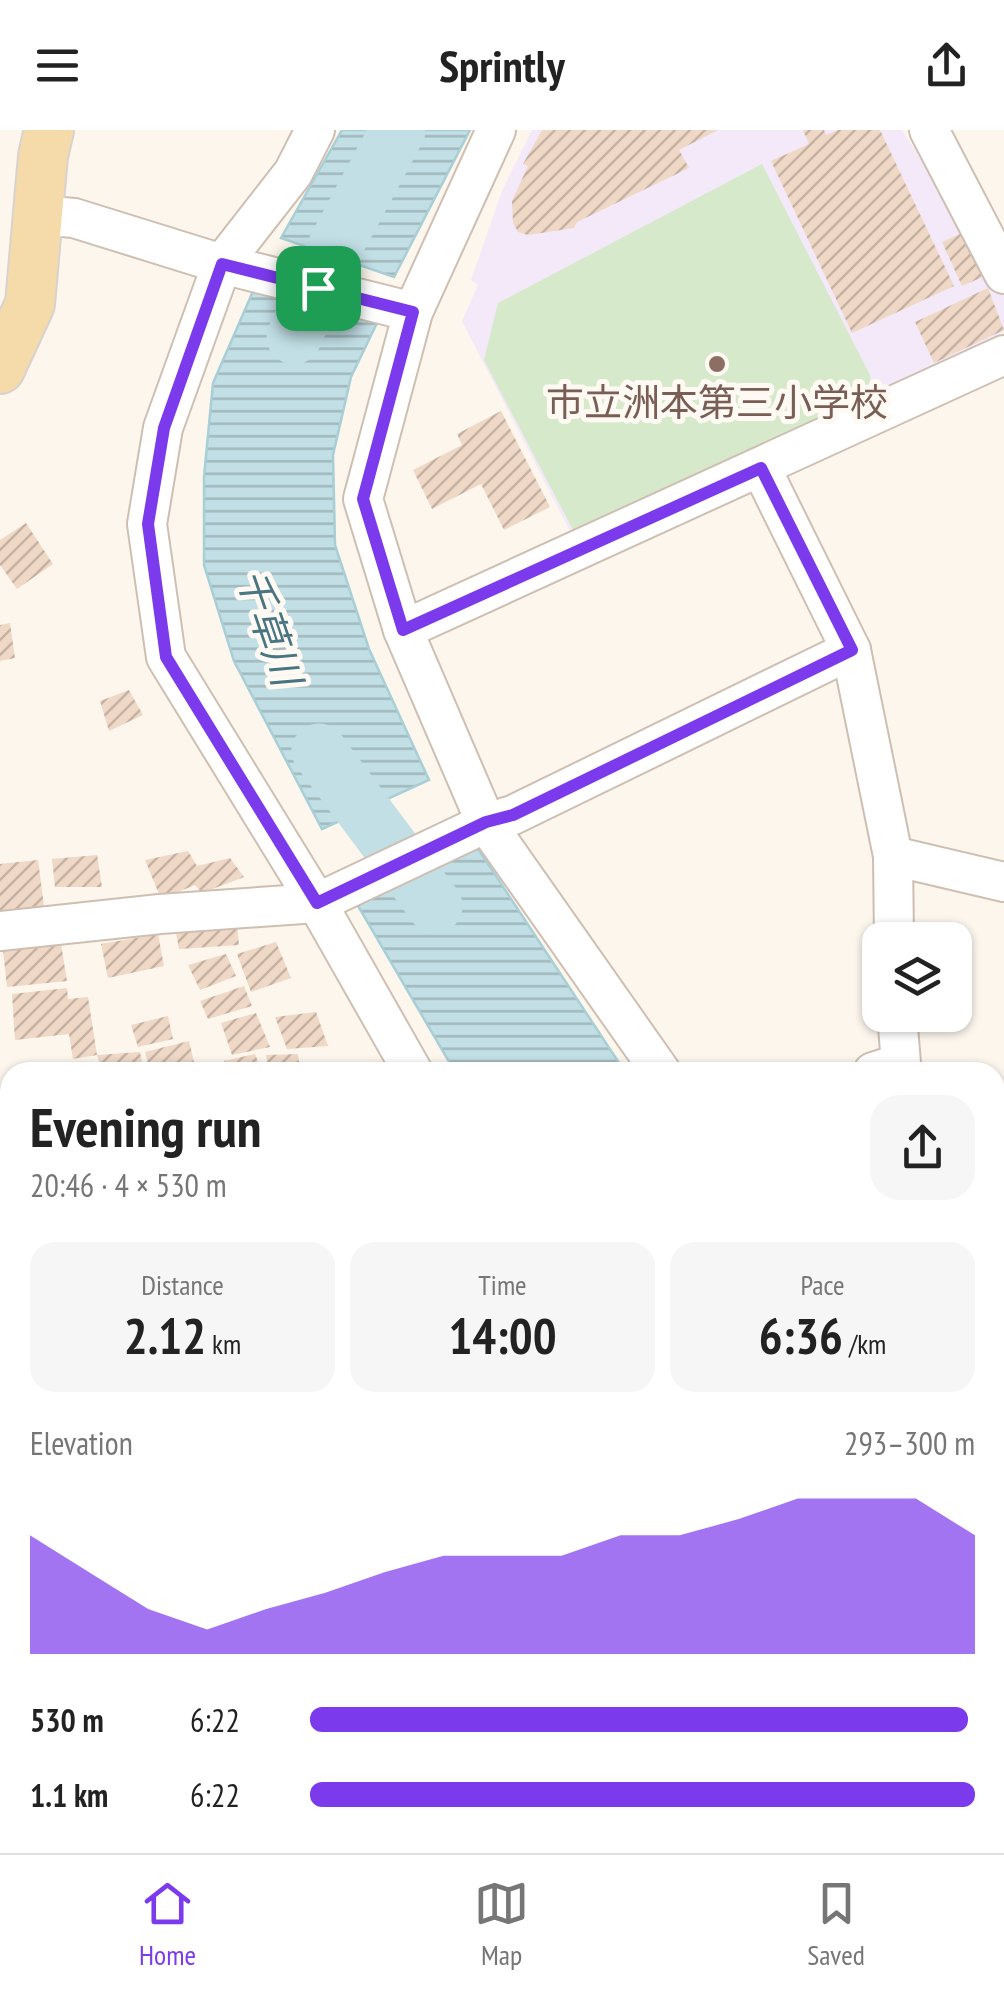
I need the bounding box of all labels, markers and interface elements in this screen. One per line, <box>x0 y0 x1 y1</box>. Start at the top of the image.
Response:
text: Sprintly <box>439 36 565 94</box>
icon: menu <box>30 38 85 93</box>
icon: share <box>919 38 974 93</box>
pin <box>276 246 361 331</box>
icon: arrive <box>291 261 346 316</box>
marker: 市立洲本第三小学校 <box>706 353 728 375</box>
place label: 市立洲本第三小学校 <box>546 377 888 426</box>
water label: 千草川 <box>226 561 315 696</box>
map controls <box>862 922 972 1032</box>
button: layers <box>862 922 972 1032</box>
text: Evening run <box>30 1091 262 1162</box>
button: share <box>870 1095 975 1200</box>
text: 20:46 · 4 × 530 m <box>30 1164 227 1206</box>
text: Distance <box>141 1266 224 1303</box>
text: Time <box>478 1266 527 1303</box>
text: Pace <box>800 1266 845 1303</box>
text: 2.12 <box>124 1303 206 1368</box>
text: 14:00 <box>448 1303 557 1368</box>
text: 6:36 <box>759 1303 843 1368</box>
text: km <box>206 1325 241 1362</box>
text: /km <box>843 1325 886 1362</box>
text: Elevation <box>30 1422 133 1464</box>
text: 293–300 m <box>844 1422 975 1464</box>
text: 530 m <box>30 1699 104 1741</box>
text: 6:22 <box>190 1699 240 1741</box>
text: 1.1 km <box>30 1774 108 1816</box>
text: 6:22 <box>190 1774 240 1816</box>
tab: Home <box>139 1876 196 1973</box>
tab: Map <box>474 1876 529 1973</box>
tab: Saved <box>807 1876 865 1973</box>

